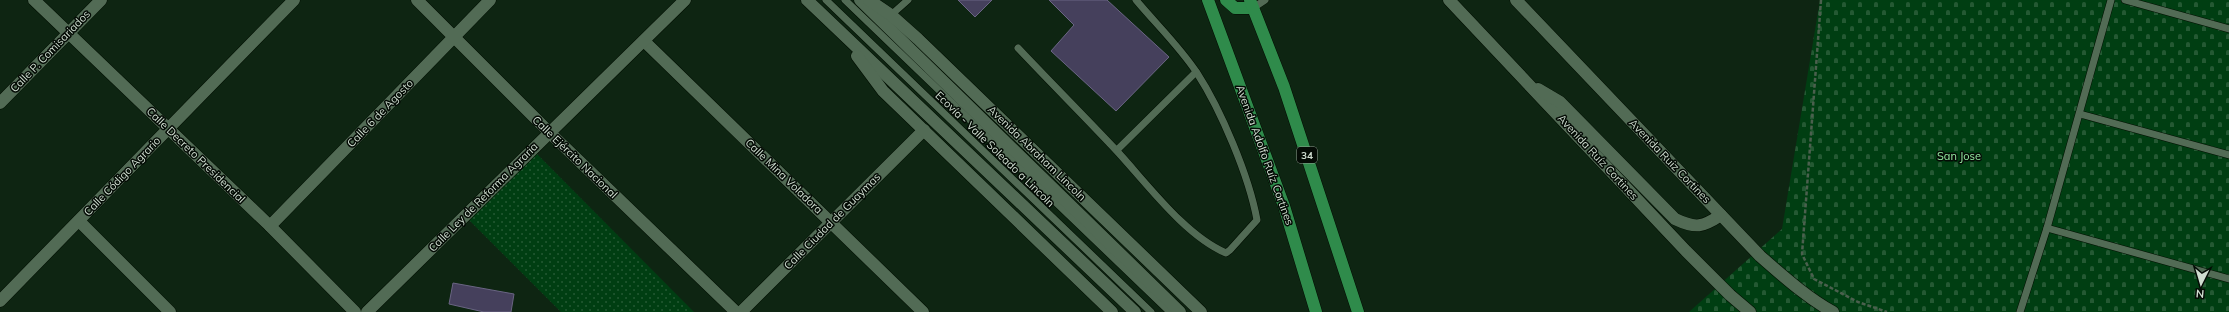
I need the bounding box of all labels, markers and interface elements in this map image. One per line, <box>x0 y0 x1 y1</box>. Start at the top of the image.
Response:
street label: Calle P. Comisariados <box>7 7 93 95</box>
street label: Calle 6 de Agosto <box>344 76 416 150</box>
street label: Avenida Adolfo Ruíz Cortines <box>1233 83 1297 227</box>
street label: Ecovía - Valle Soleado a Lincoln <box>932 88 1058 210</box>
street label: Avenida Abraham Lincoln <box>985 102 1089 204</box>
street label: Calle Decreto Presidencial <box>144 104 248 206</box>
street label: Avenida Ruíz Cortines <box>1555 111 1641 203</box>
street label: Calle Ejército Nacional <box>530 113 620 201</box>
street label: Avenida Ruiz Cortines <box>1626 116 1714 206</box>
street label: Calle Código Agrario <box>81 134 163 218</box>
street label: Calle Mina Voladora <box>742 136 826 216</box>
street label: Calle Ley de Reforma Agraria <box>425 139 541 255</box>
road number: 34 <box>1297 147 1317 163</box>
park label: San Jose <box>1937 149 1981 163</box>
street label: Calle Ciudad de Guaymas <box>781 170 883 272</box>
north arrow <box>2181 264 2221 304</box>
text: N <box>2195 287 2205 301</box>

